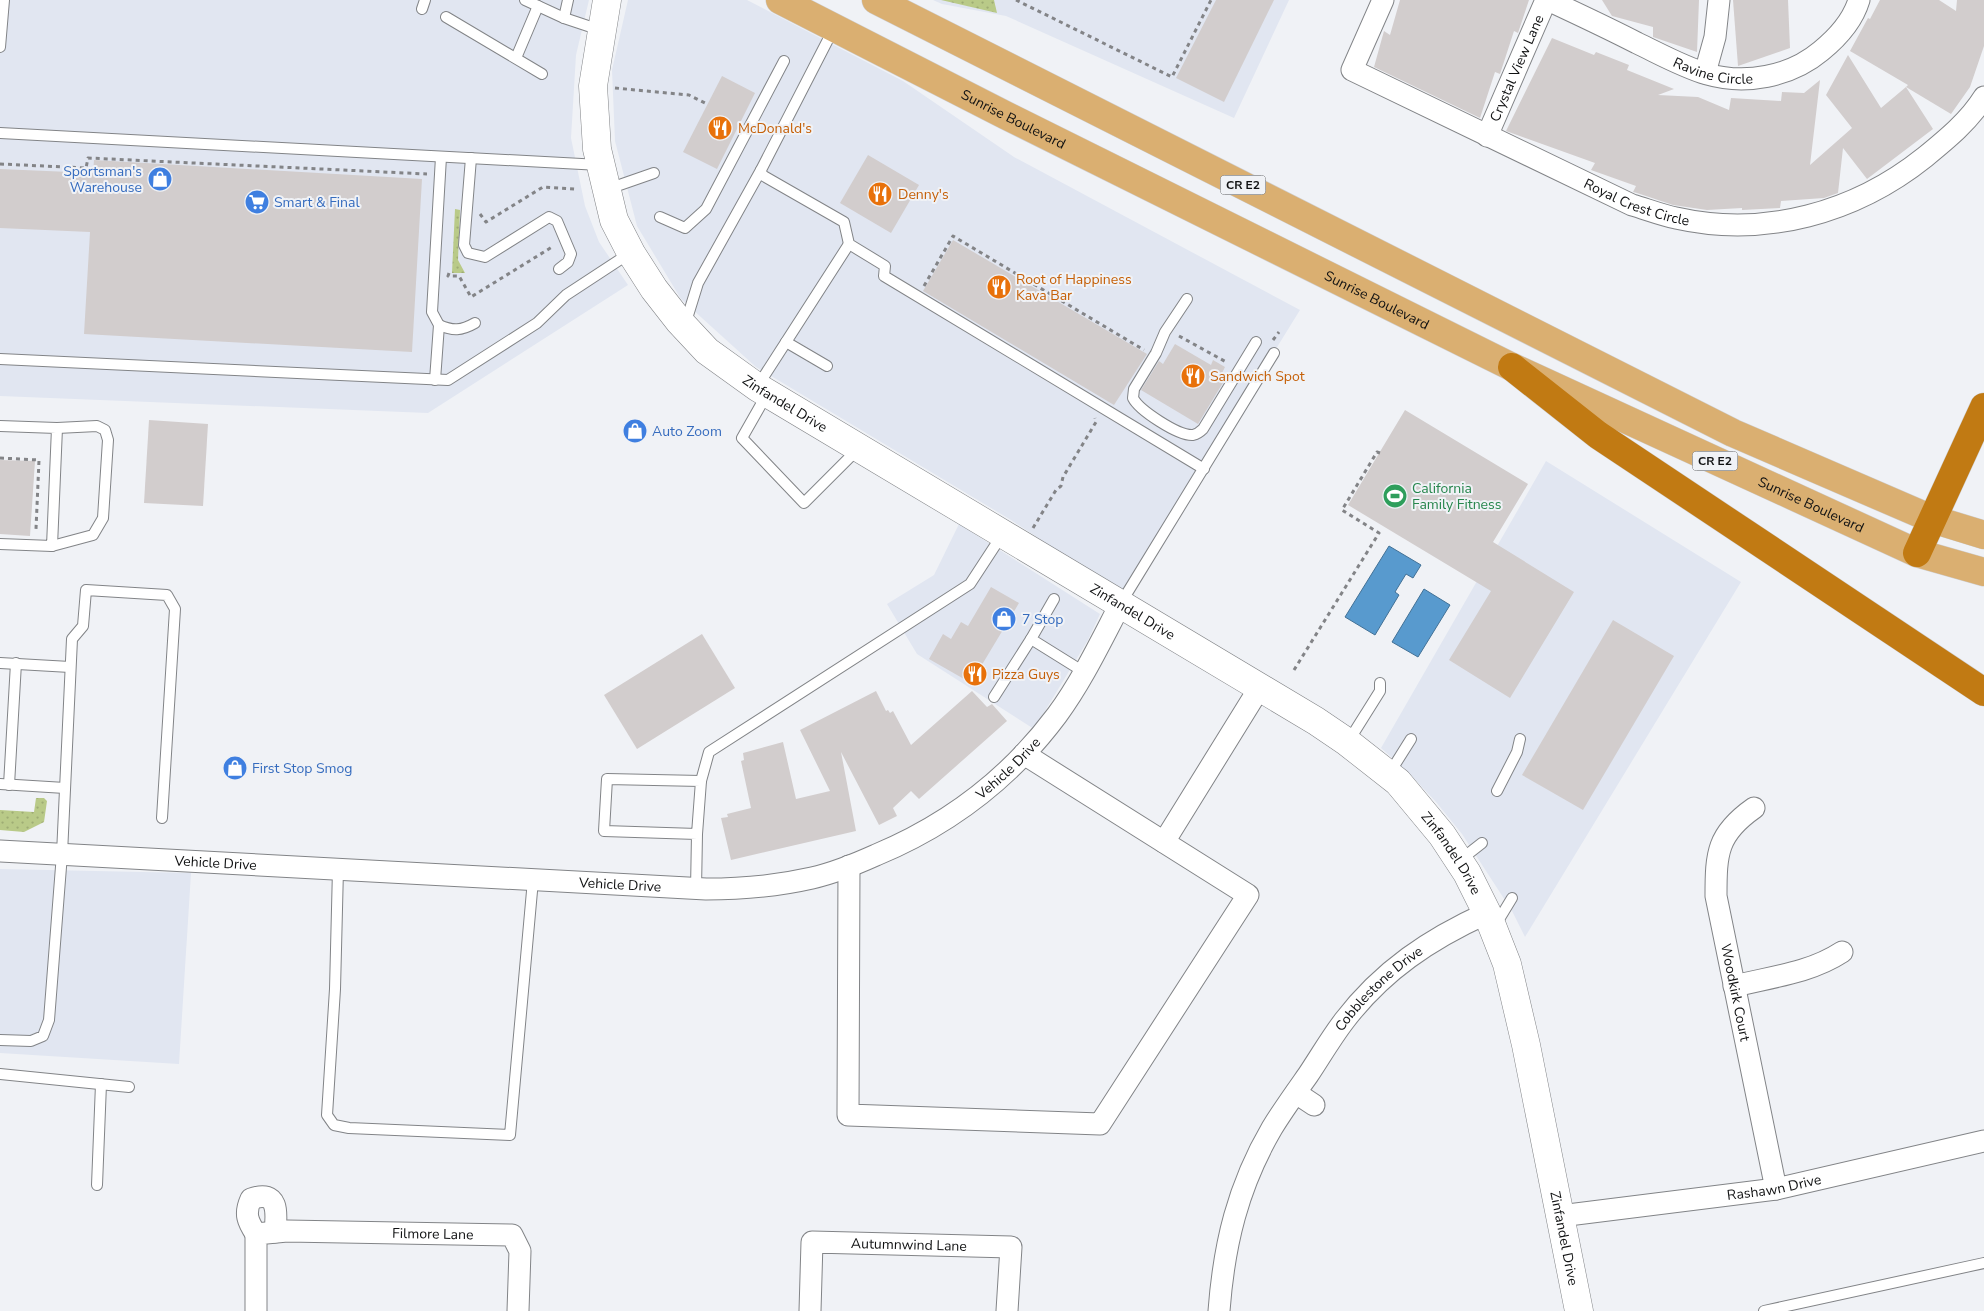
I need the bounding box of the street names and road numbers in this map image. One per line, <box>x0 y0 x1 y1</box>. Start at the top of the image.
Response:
street label: Crystal View Lane <box>1485 12 1548 125</box>
street label: Ravine Circle <box>1670 53 1754 88</box>
street label: Sunrise Boulevard <box>958 85 1069 153</box>
street label: Royal Crest Circle <box>1581 174 1691 230</box>
road number: CR E2 <box>1220 176 1266 194</box>
street label: Sunrise Boulevard <box>1321 266 1432 334</box>
street label: Zinfandel Drive <box>739 370 831 437</box>
road number: CR E2 <box>1692 452 1738 471</box>
street label: Sunrise Boulevard <box>1755 472 1867 537</box>
street label: Zinfandel Drive <box>1087 579 1179 644</box>
street label: Vehicle Drive <box>971 733 1044 804</box>
street label: Zinfandel Drive <box>1417 808 1486 898</box>
street label: Vehicle Drive <box>173 851 257 874</box>
street label: Vehicle Drive <box>577 873 662 896</box>
street label: Cobblestone Drive <box>1330 941 1426 1035</box>
street label: Woodkirk Court <box>1716 942 1755 1043</box>
street label: Rashawn Drive <box>1726 1169 1823 1205</box>
street label: Zinfandel Drive <box>1546 1189 1583 1287</box>
street label: Filmore Lane <box>392 1223 474 1244</box>
street label: Autumnwind Lane <box>851 1233 967 1255</box>

